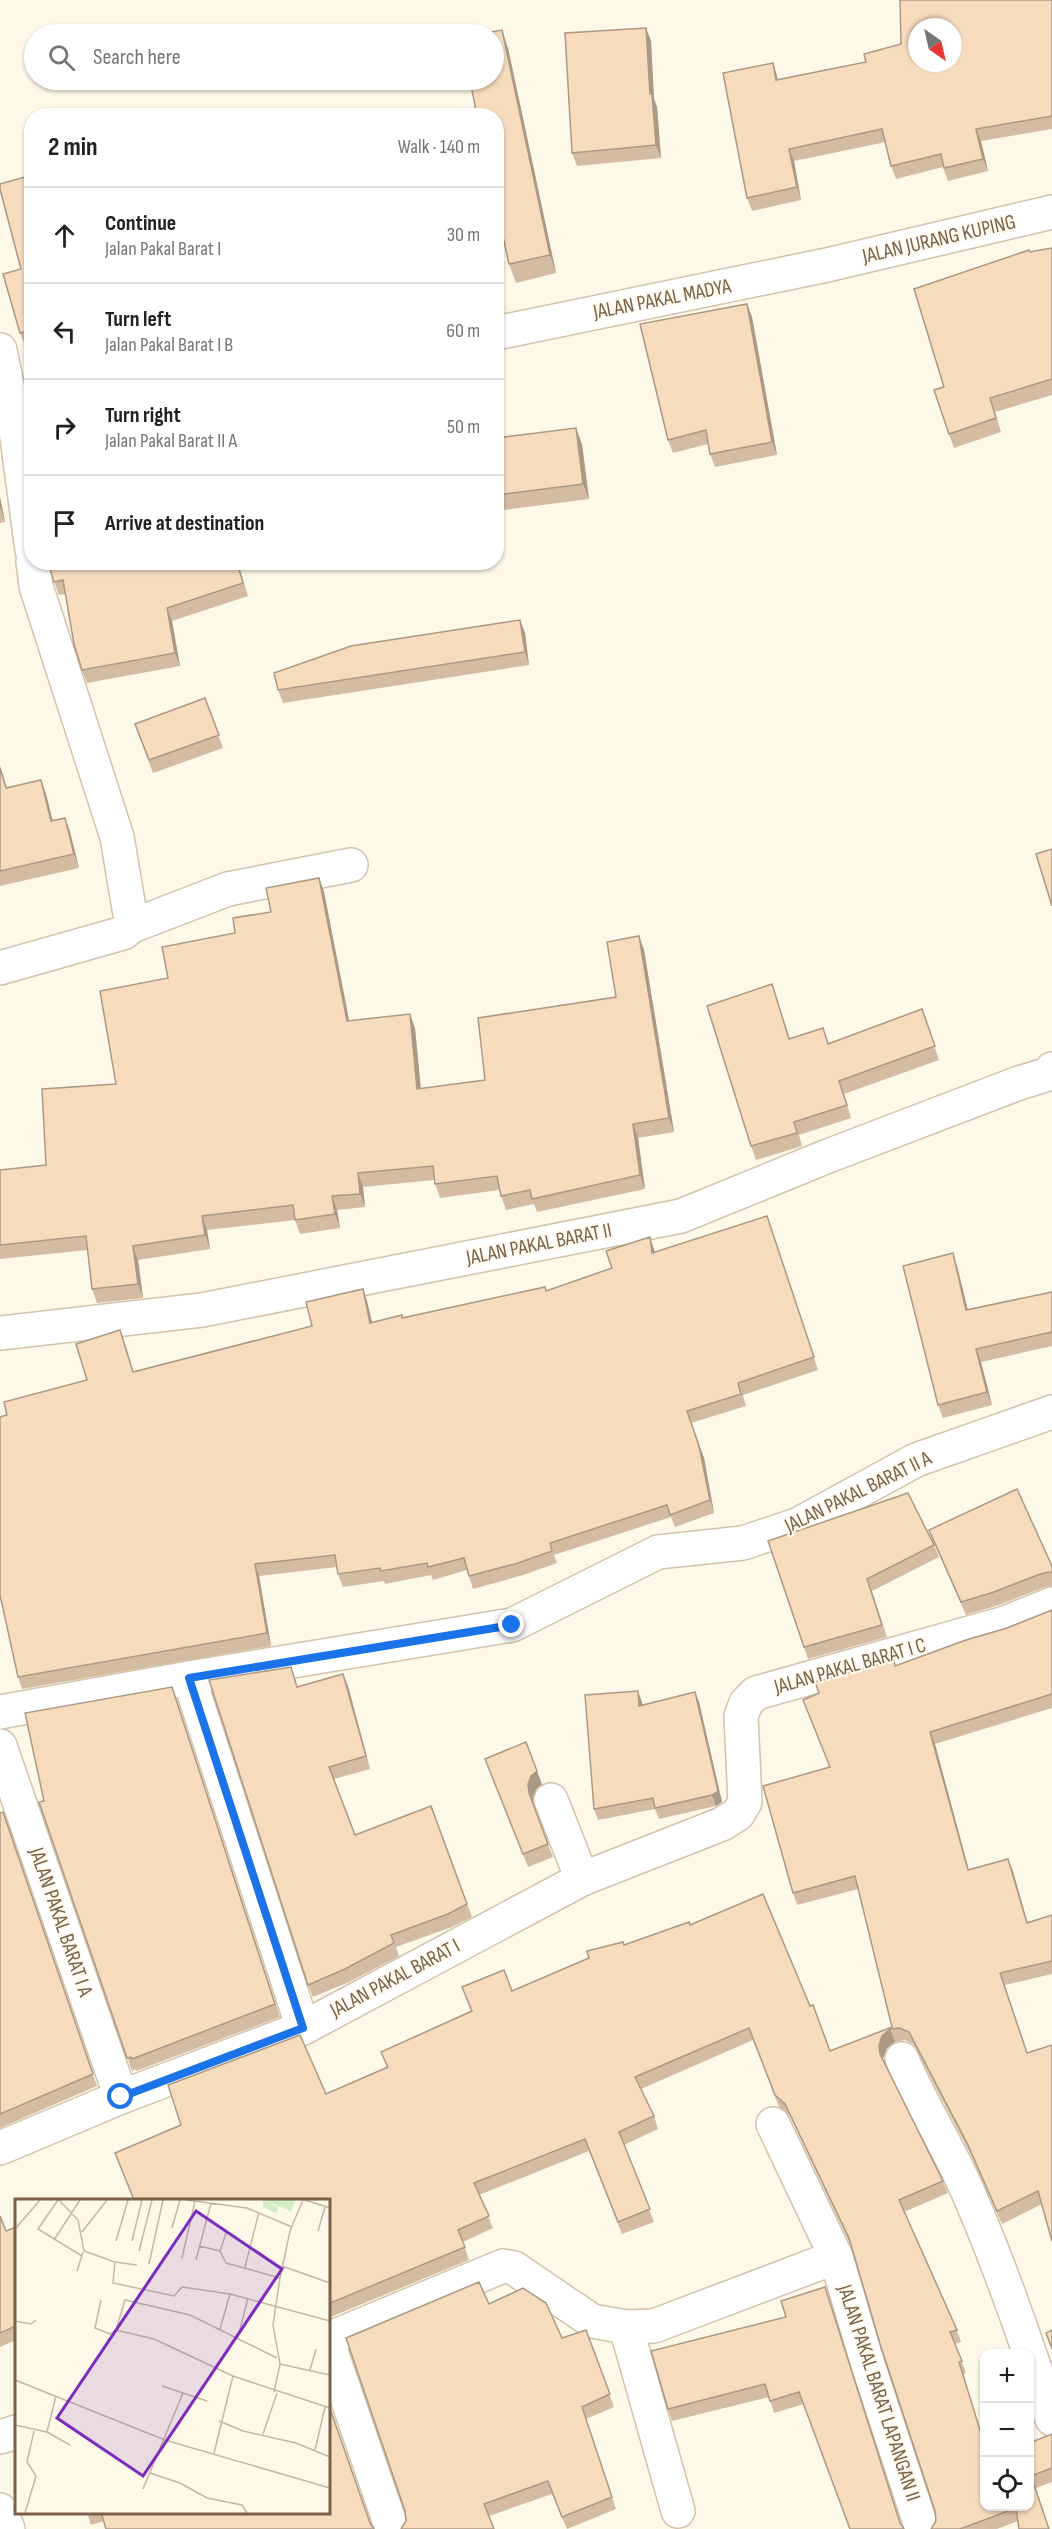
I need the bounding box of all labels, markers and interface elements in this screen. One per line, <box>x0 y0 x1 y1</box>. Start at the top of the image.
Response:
north arrow <box>908 18 962 72</box>
search box <box>24 24 504 90</box>
icon: search <box>45 41 78 74</box>
text: Search here <box>93 44 180 71</box>
text: 2 min <box>48 132 98 163</box>
text: Walk · 140 m <box>398 135 480 159</box>
street label: JALAN JURANG KUPING <box>859 209 1018 269</box>
text: Continue <box>105 210 176 237</box>
icon: ahead <box>48 219 81 252</box>
text: 30 m <box>447 223 480 247</box>
text: Jalan Pakal Barat I <box>105 237 221 261</box>
street label: JALAN PAKAL MADYA <box>590 273 734 325</box>
text: Turn left <box>105 306 171 333</box>
icon: left <box>48 315 81 348</box>
text: 60 m <box>446 319 480 343</box>
text: Jalan Pakal Barat I B <box>105 333 233 357</box>
text: Turn right <box>105 402 181 429</box>
icon: right <box>48 411 81 444</box>
text: 50 m <box>447 415 480 439</box>
text: Jalan Pakal Barat II A <box>105 429 237 453</box>
icon: arrive <box>48 507 81 540</box>
text: Arrive at destination <box>105 510 264 537</box>
street label: JALAN PAKAL BARAT II <box>463 1218 614 1271</box>
street label: JALAN PAKAL BARAT II A <box>780 1445 936 1539</box>
route end <box>498 1611 524 1637</box>
street label: JALAN PAKAL BARAT I C <box>770 1632 929 1700</box>
street label: JALAN PAKAL BARAT I A <box>24 1843 98 2001</box>
street label: JALAN PAKAL BARAT I <box>325 1933 464 2023</box>
route start <box>107 2083 133 2109</box>
inset map <box>15 2199 330 2514</box>
street label: JALAN PAKAL BARAT LAPANGAN II <box>832 2281 926 2504</box>
map controls <box>980 2349 1034 2511</box>
button: + <box>980 2349 1034 2403</box>
button: − <box>980 2403 1034 2457</box>
button: locate <box>980 2457 1034 2511</box>

